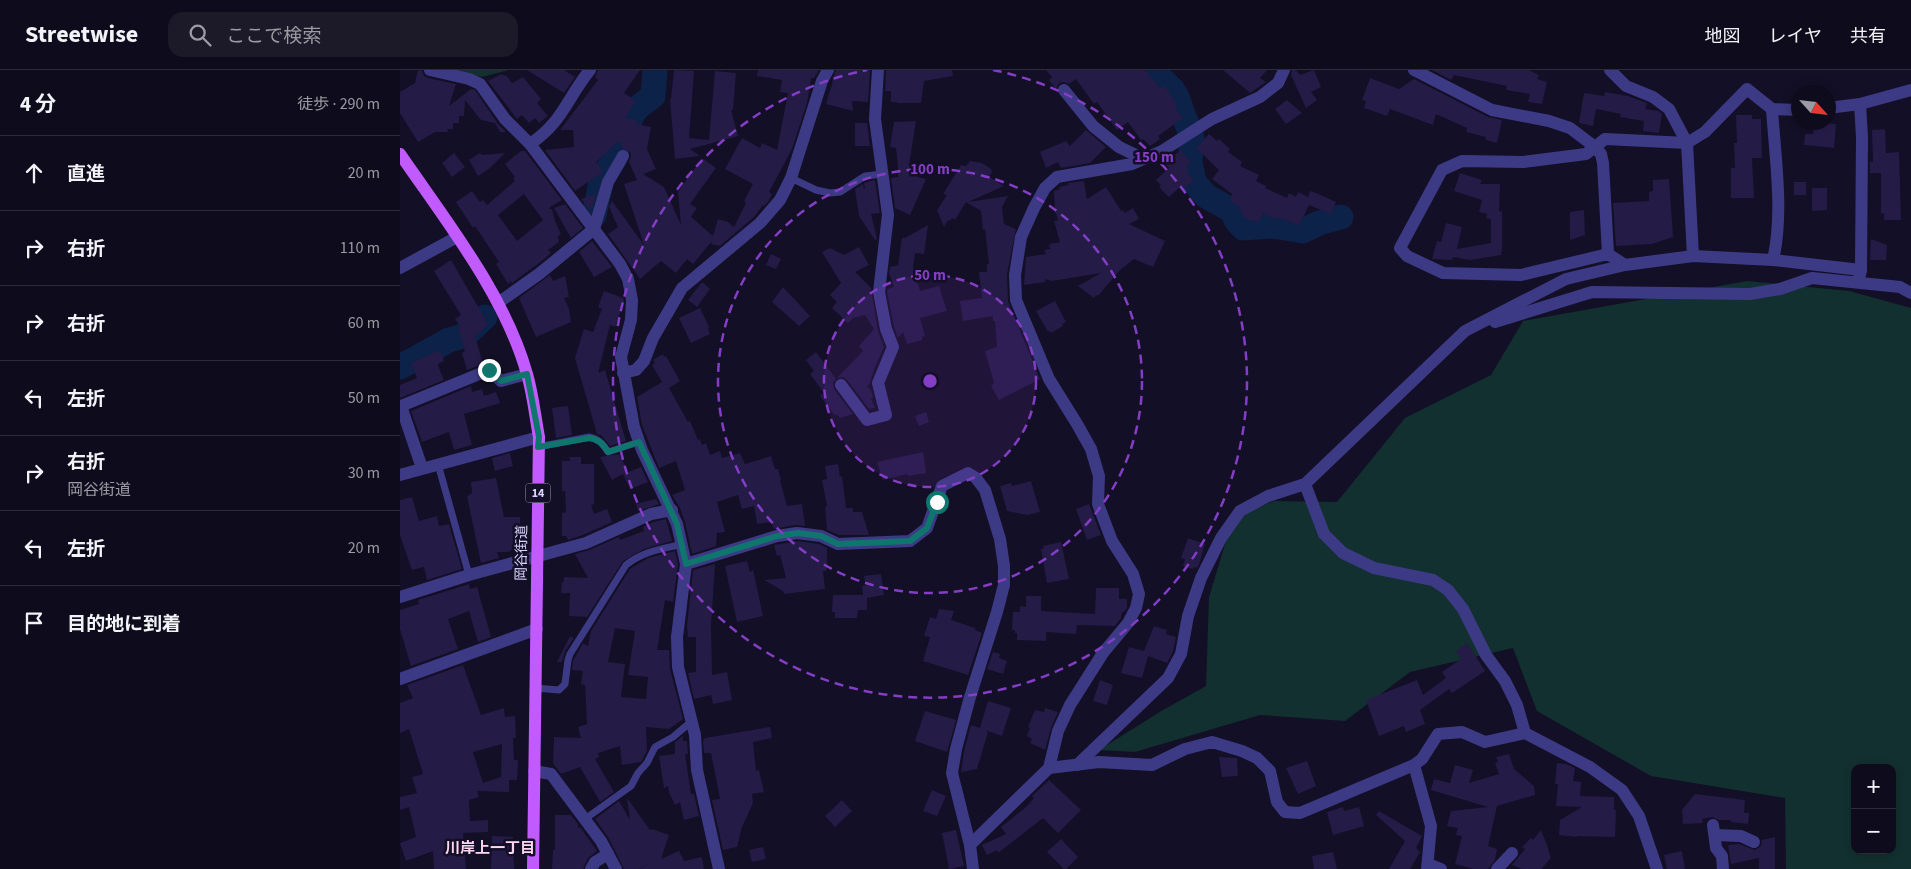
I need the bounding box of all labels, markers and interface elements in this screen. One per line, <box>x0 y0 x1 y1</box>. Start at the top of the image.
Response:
search box <box>168 12 518 57</box>
text: Streetwise <box>25 17 138 52</box>
icon: search <box>186 21 214 49</box>
text: ここで検索 <box>226 23 321 50</box>
text: 地図 <box>1705 24 1741 49</box>
text: レイヤ <box>1769 24 1822 49</box>
text: 共有 <box>1850 24 1886 49</box>
north arrow <box>1791 85 1836 130</box>
text: 4 分 <box>20 89 56 119</box>
text: 徒歩 · 290 m <box>297 93 380 115</box>
text: 150 m <box>1134 147 1174 168</box>
icon: ahead <box>20 159 48 187</box>
text: 100 m <box>910 159 950 180</box>
text: 直進 <box>67 161 105 188</box>
text: 20 m <box>348 162 380 184</box>
icon: right <box>20 234 48 262</box>
text: 右折 <box>67 236 105 263</box>
text: 110 m <box>340 237 380 259</box>
text: 50 m <box>914 265 946 286</box>
icon: right <box>20 309 48 337</box>
text: 右折 <box>67 311 105 338</box>
text: 60 m <box>348 312 380 334</box>
route end <box>478 359 501 382</box>
centre of rings <box>921 372 939 390</box>
icon: left <box>20 384 48 412</box>
text: 左折 <box>67 386 105 413</box>
text: 50 m <box>348 387 380 409</box>
text: 右折 <box>67 449 105 476</box>
icon: right <box>20 459 48 487</box>
text: 30 m <box>348 462 380 484</box>
text: 岡谷街道 <box>67 479 131 501</box>
road number: 14 <box>526 483 550 502</box>
route start <box>926 491 949 514</box>
street label: 岡谷街道 <box>512 525 532 581</box>
icon: left <box>20 534 48 562</box>
text: 左折 <box>67 536 105 563</box>
text: 20 m <box>348 537 380 559</box>
icon: arrive <box>20 609 48 637</box>
text: 目的地に到着 <box>67 611 181 638</box>
map controls <box>1851 764 1896 854</box>
button: + <box>1851 764 1896 809</box>
button: − <box>1851 809 1896 854</box>
district label: 川岸上一丁目 <box>445 838 535 859</box>

